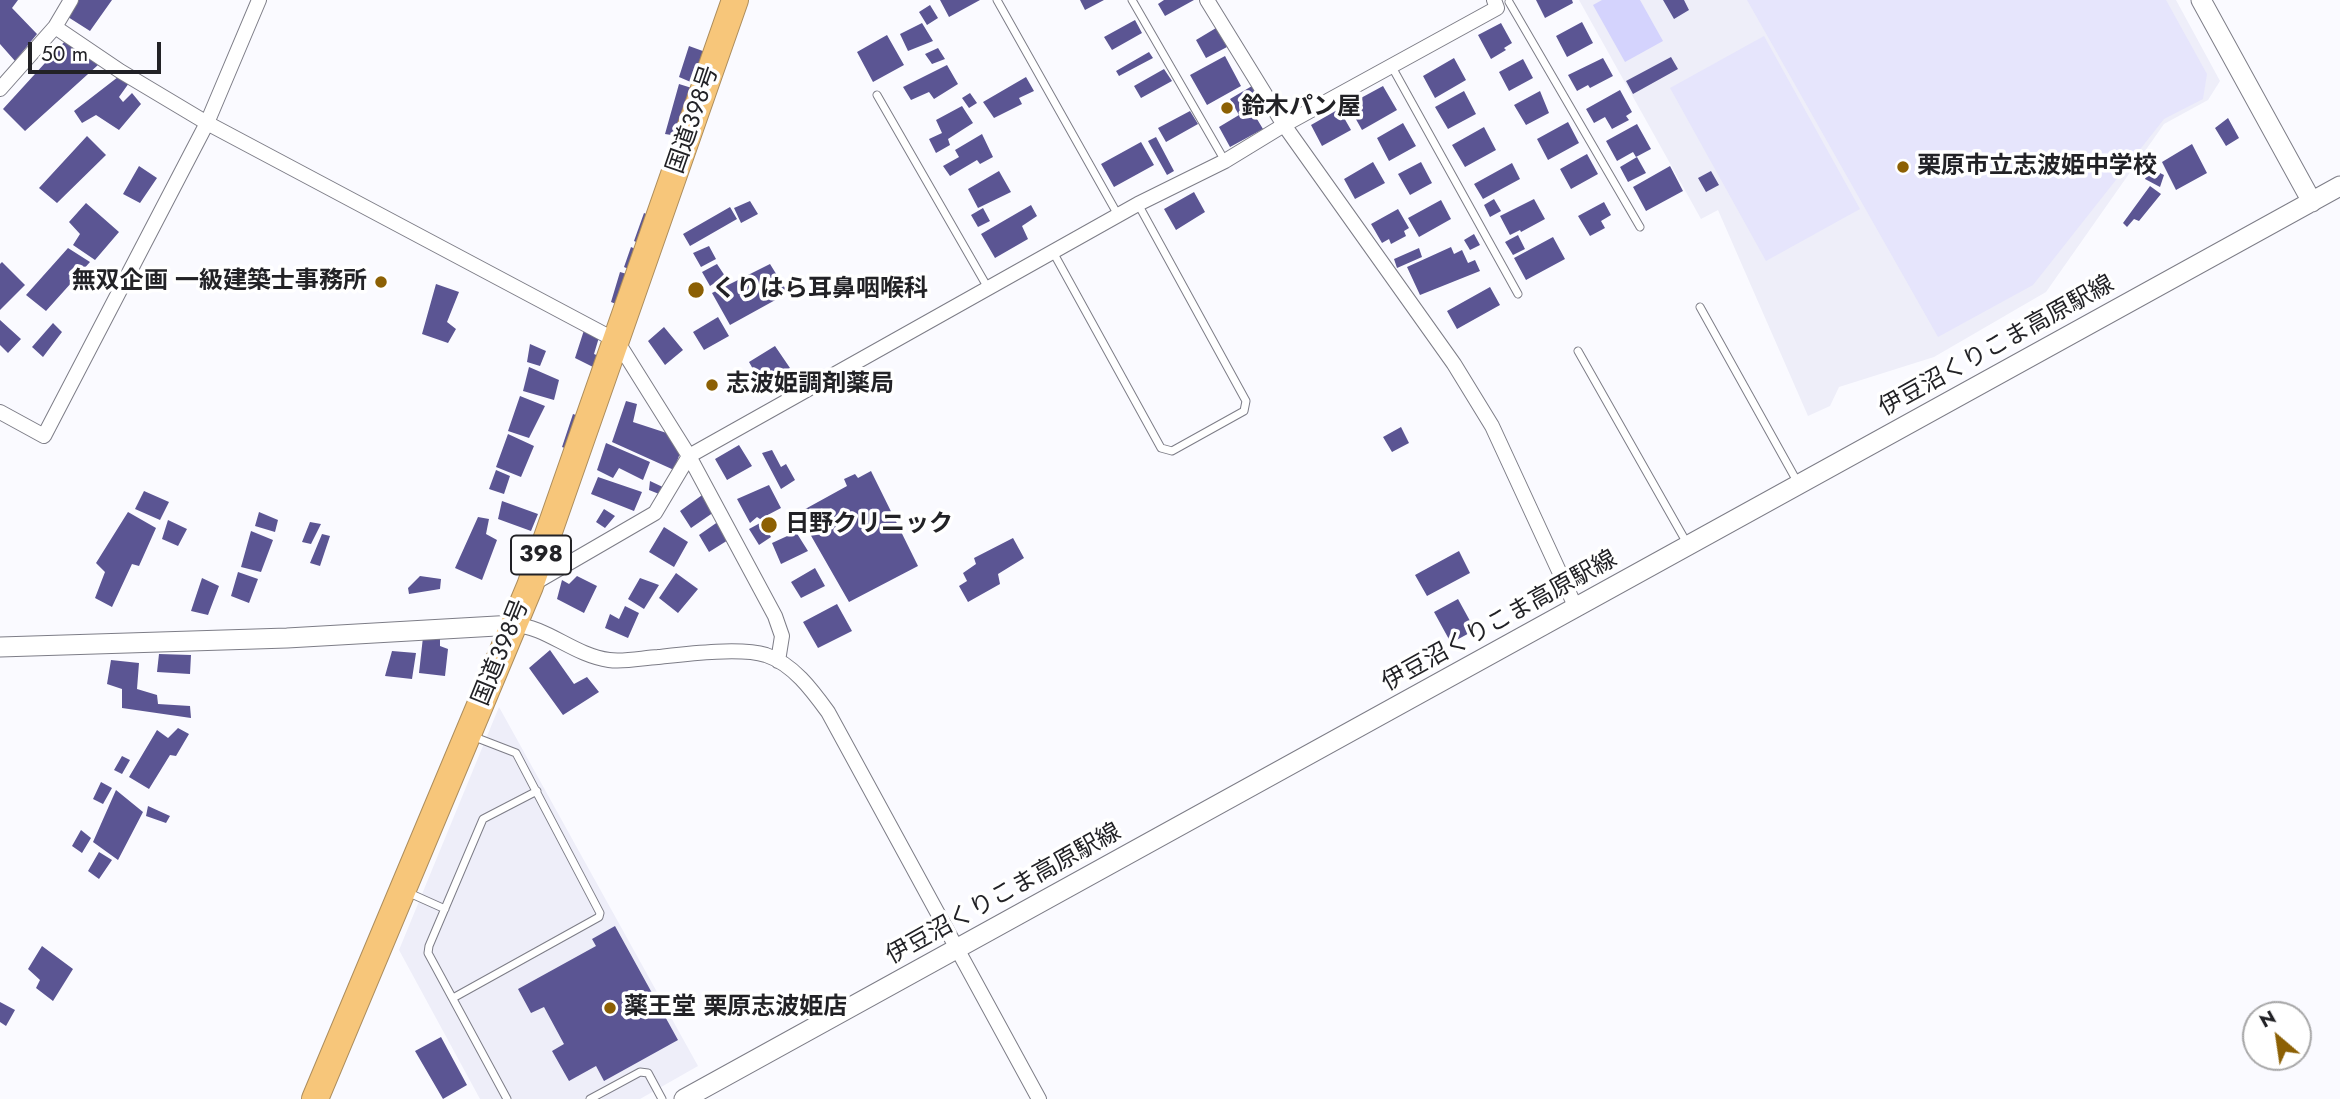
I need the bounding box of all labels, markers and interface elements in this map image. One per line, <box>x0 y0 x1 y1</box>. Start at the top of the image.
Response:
scale bar <box>32 28 164 72</box>
text: 50 m <box>41 39 88 69</box>
street label: 国道398号 <box>662 62 726 178</box>
place label: 鈴木パン屋 <box>1241 94 1361 122</box>
marker: 鈴木パン屋 <box>1219 100 1235 116</box>
place label: 栗原市立志波姫中学校 <box>1917 153 2157 181</box>
marker: 栗原市立志波姫中学校 <box>1895 159 1911 175</box>
place label: 無双企画 一級建築士事務所 <box>72 268 367 296</box>
street label: 伊豆沼くりこま高原駅線 <box>1875 270 2119 424</box>
marker: 無双企画 一級建築士事務所 <box>373 274 389 290</box>
place label: くりはら耳鼻咽喉科 <box>712 276 928 304</box>
marker: くりはら耳鼻咽喉科 <box>686 280 706 300</box>
place label: 志波姫調剤薬局 <box>726 371 894 399</box>
marker: 志波姫調剤薬局 <box>704 377 720 393</box>
place label: 日野クリニック <box>785 511 953 539</box>
marker: 日野クリニック <box>759 515 779 535</box>
road number: 398 <box>511 536 571 575</box>
street label: 伊豆沼くりこま高原駅線 <box>1378 545 1622 699</box>
street label: 国道398号 <box>468 596 536 710</box>
street label: 伊豆沼くりこま高原駅線 <box>882 818 1126 972</box>
place label: 薬王堂 栗原志波姫店 <box>624 994 847 1022</box>
marker: 薬王堂 栗原志波姫店 <box>602 1000 618 1016</box>
north arrow <box>2242 1001 2312 1071</box>
text: N <box>2254 1003 2281 1034</box>

